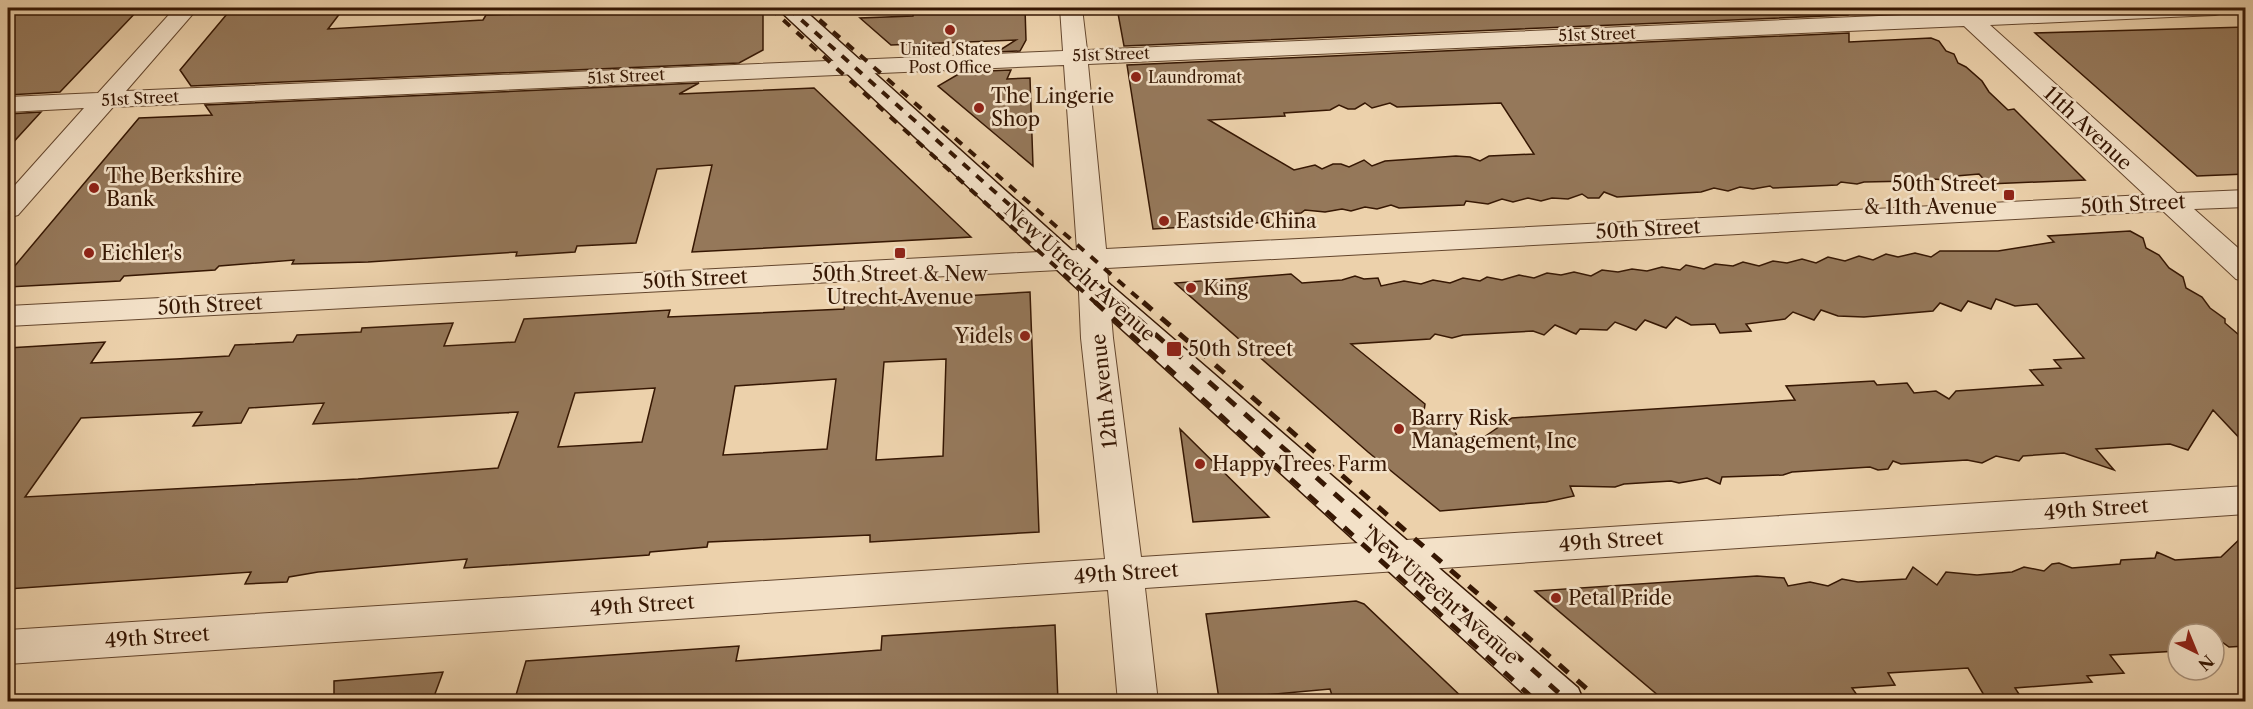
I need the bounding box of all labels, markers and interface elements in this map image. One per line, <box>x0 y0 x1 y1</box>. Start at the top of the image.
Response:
marker: United States Post Office <box>943 23 957 37</box>
street label: 51st Street <box>1558 23 1636 45</box>
place label: United States Post Office <box>900 39 1000 77</box>
street label: 51st Street <box>1072 43 1150 65</box>
street label: 51st Street <box>587 64 666 88</box>
place label: Laundromat <box>1148 67 1242 87</box>
marker: Laundromat <box>1129 70 1143 84</box>
street label: 11th Avenue <box>2039 81 2137 175</box>
place label: The Lingerie Shop <box>991 84 1114 131</box>
street label: 51st Street <box>101 86 180 110</box>
marker: The Lingerie Shop <box>972 101 986 115</box>
place label: The Berkshire Bank <box>106 164 242 211</box>
place label: 50th Street & 11th Avenue <box>1864 172 1997 219</box>
marker: The Berkshire Bank <box>87 181 101 195</box>
marker: 50th Street & 11th Avenue <box>2002 188 2016 202</box>
street label: 50th Street <box>2080 189 2186 219</box>
street label: New Utrecht Avenue <box>999 198 1161 346</box>
place label: Eastside China <box>1176 209 1317 233</box>
marker: Eastside China <box>1157 214 1171 228</box>
street label: 50th Street <box>1595 214 1701 244</box>
place label: Eichler's <box>101 241 182 265</box>
marker: Eichler's <box>82 246 96 260</box>
marker: 50th Street & New Utrecht Avenue <box>893 246 907 260</box>
place label: 50th Street & New Utrecht Avenue <box>812 262 988 309</box>
street label: 50th Street <box>642 264 748 294</box>
place label: King <box>1203 276 1248 300</box>
marker: King <box>1184 281 1198 295</box>
street label: 50th Street <box>157 290 263 320</box>
place label: Yidels <box>954 324 1013 348</box>
marker: Yidels <box>1018 329 1032 343</box>
street label: 12th Avenue <box>1086 332 1122 450</box>
place label: 50th Street <box>1188 337 1293 361</box>
marker: 50th Street <box>1165 340 1183 358</box>
place label: Barry Risk Management, Inc <box>1411 406 1577 453</box>
marker: Barry Risk Management, Inc <box>1392 422 1406 436</box>
place label: Happy Trees Farm <box>1212 452 1388 476</box>
marker: Happy Trees Farm <box>1193 457 1207 471</box>
street label: 49th Street <box>2043 493 2149 525</box>
street label: New Utrecht Avenue <box>1360 523 1524 669</box>
street label: 49th Street <box>1558 525 1664 557</box>
street label: 49th Street <box>1073 557 1179 589</box>
place label: Petal Pride <box>1568 586 1672 610</box>
street label: 49th Street <box>589 589 695 621</box>
marker: Petal Pride <box>1549 591 1563 605</box>
street label: 49th Street <box>104 621 210 653</box>
north arrow <box>2166 622 2226 682</box>
text: N <box>2194 651 2218 675</box>

